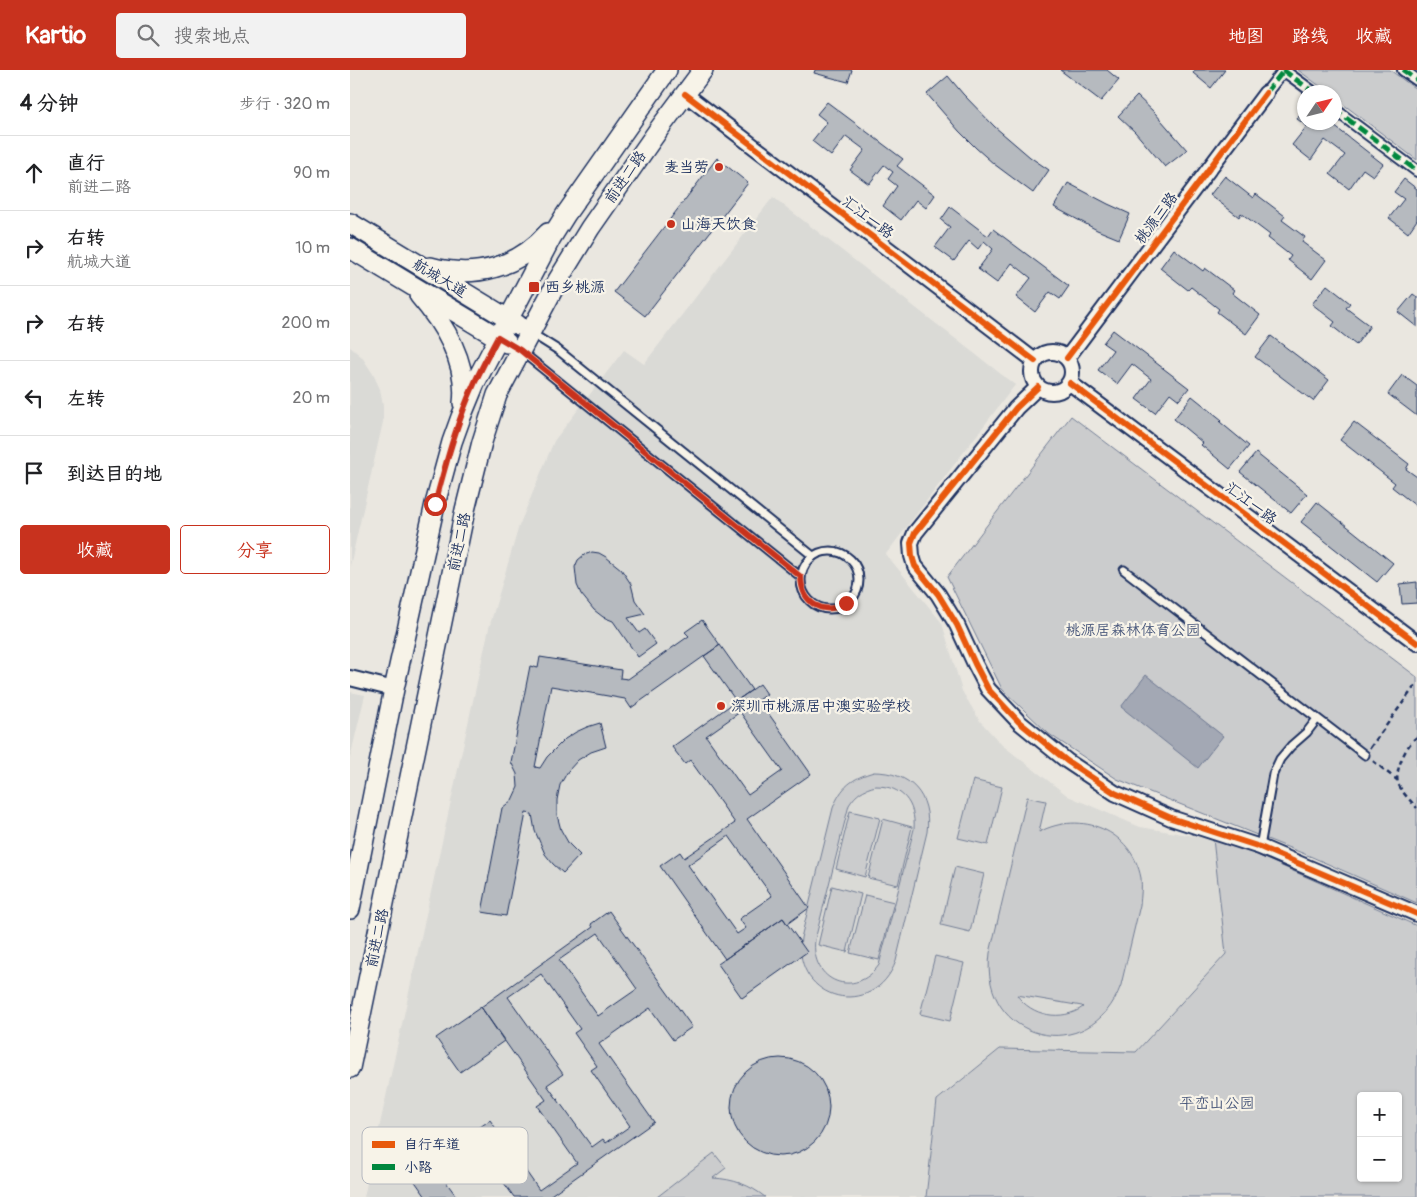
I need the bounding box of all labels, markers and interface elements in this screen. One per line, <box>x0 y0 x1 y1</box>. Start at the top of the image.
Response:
search box <box>116 13 466 58</box>
text: Kartio <box>25 21 86 50</box>
icon: search <box>134 21 162 49</box>
text: 搜索地点 <box>174 24 250 48</box>
text: 地图 <box>1228 25 1264 48</box>
text: 路线 <box>1292 25 1328 48</box>
text: 收藏 <box>1356 25 1392 48</box>
north arrow <box>1297 85 1342 130</box>
text: 4 分钟 <box>20 90 79 117</box>
text: 步行 · 320 m <box>239 94 330 114</box>
street label: 前进二路 <box>600 147 650 207</box>
text: 直行 <box>67 151 105 175</box>
place label: 麦当劳 <box>664 158 709 177</box>
icon: ahead <box>20 159 48 187</box>
marker: 麦当劳 <box>713 161 725 173</box>
text: 90 m <box>293 163 330 183</box>
text: 前进二路 <box>67 177 131 197</box>
street label: 桃源三路 <box>1131 189 1182 248</box>
street label: 汇江一路 <box>838 192 897 243</box>
place label: 山海天饮食 <box>681 215 756 234</box>
marker: 山海天饮食 <box>665 218 677 230</box>
text: 右转 <box>67 226 105 250</box>
icon: right <box>20 234 48 262</box>
text: 10 m <box>295 238 330 258</box>
text: 航城大道 <box>67 252 131 272</box>
street label: 航城大道 <box>409 255 470 302</box>
place label: 西乡桃源 <box>545 278 605 297</box>
marker: 西乡桃源 <box>527 280 541 294</box>
icon: right <box>20 309 48 337</box>
text: 右转 <box>67 312 105 336</box>
text: 200 m <box>282 313 330 333</box>
icon: left <box>20 384 48 412</box>
text: 左转 <box>67 387 105 411</box>
text: 20 m <box>292 388 330 408</box>
icon: arrive <box>20 459 48 487</box>
text: 到达目的地 <box>67 462 162 486</box>
street label: 汇江一路 <box>1221 478 1280 529</box>
route start <box>424 493 447 516</box>
street label: 前进二路 <box>444 511 475 573</box>
button: 收藏 <box>20 525 170 574</box>
button: 分享 <box>180 525 330 574</box>
route end <box>835 592 858 615</box>
park label: 桃源居森林体育公园 <box>1065 621 1201 640</box>
place label: 深圳市桃源居中澳实验学校 <box>731 697 911 716</box>
marker: 深圳市桃源居中澳实验学校 <box>715 700 727 712</box>
street label: 前进二路 <box>362 907 393 969</box>
map controls <box>1357 1092 1402 1182</box>
button: + <box>1357 1092 1402 1137</box>
park label: 平峦山公园 <box>1179 1094 1255 1113</box>
legend <box>362 1127 528 1184</box>
text: 自行车道 <box>404 1136 460 1153</box>
button: − <box>1357 1137 1402 1182</box>
text: 小路 <box>404 1159 432 1176</box>

